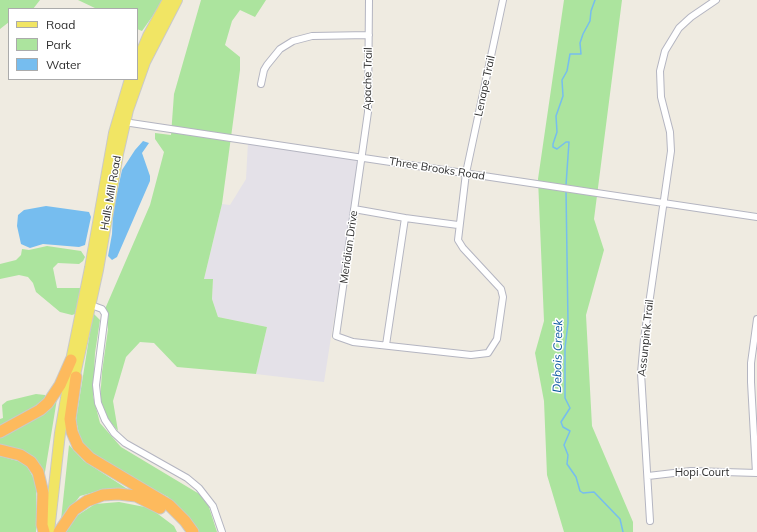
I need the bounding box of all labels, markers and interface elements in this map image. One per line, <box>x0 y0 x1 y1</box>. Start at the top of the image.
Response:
legend <box>8 8 138 80</box>
text: Road <box>46 17 75 32</box>
text: Park <box>46 37 71 52</box>
street label: Apache Trail <box>361 47 375 111</box>
street label: Lenape Trail <box>472 54 498 118</box>
text: Water <box>46 57 81 72</box>
street label: Halls Mill Road <box>98 155 124 231</box>
street label: Three Brooks Road <box>388 155 486 183</box>
street label: Meridian Drive <box>337 210 361 284</box>
street label: Assunpink Trail <box>635 299 657 377</box>
water label: Debois Creek <box>550 319 566 393</box>
street label: Hopi Court <box>675 466 729 480</box>

